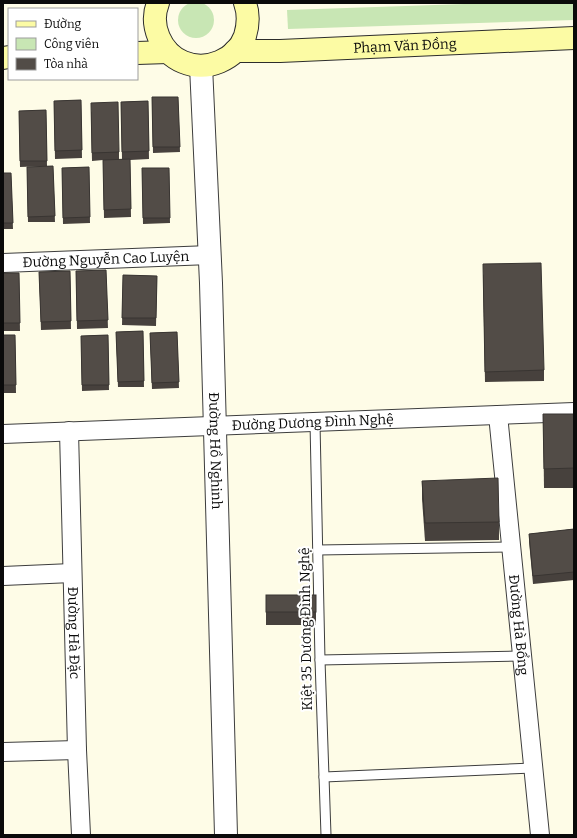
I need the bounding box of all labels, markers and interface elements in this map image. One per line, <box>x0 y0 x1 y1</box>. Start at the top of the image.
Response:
legend <box>8 8 138 80</box>
text: Đường <box>44 17 82 31</box>
street label: Phạm Văn Đồng <box>353 34 457 56</box>
text: Công viên <box>44 37 99 51</box>
text: Tòa nhà <box>44 57 88 71</box>
street label: Đường Nguyễn Cao Luyện <box>22 247 190 271</box>
street label: Đường Hồ Nghinh <box>205 392 226 510</box>
street label: Đường Dương Đình Nghệ <box>231 410 394 434</box>
street label: Kiệt 35 Dương Đình Nghệ <box>296 547 316 711</box>
street label: Đường Hà Bổng <box>505 574 533 676</box>
street label: Đường Hà Đặc <box>64 587 84 679</box>

